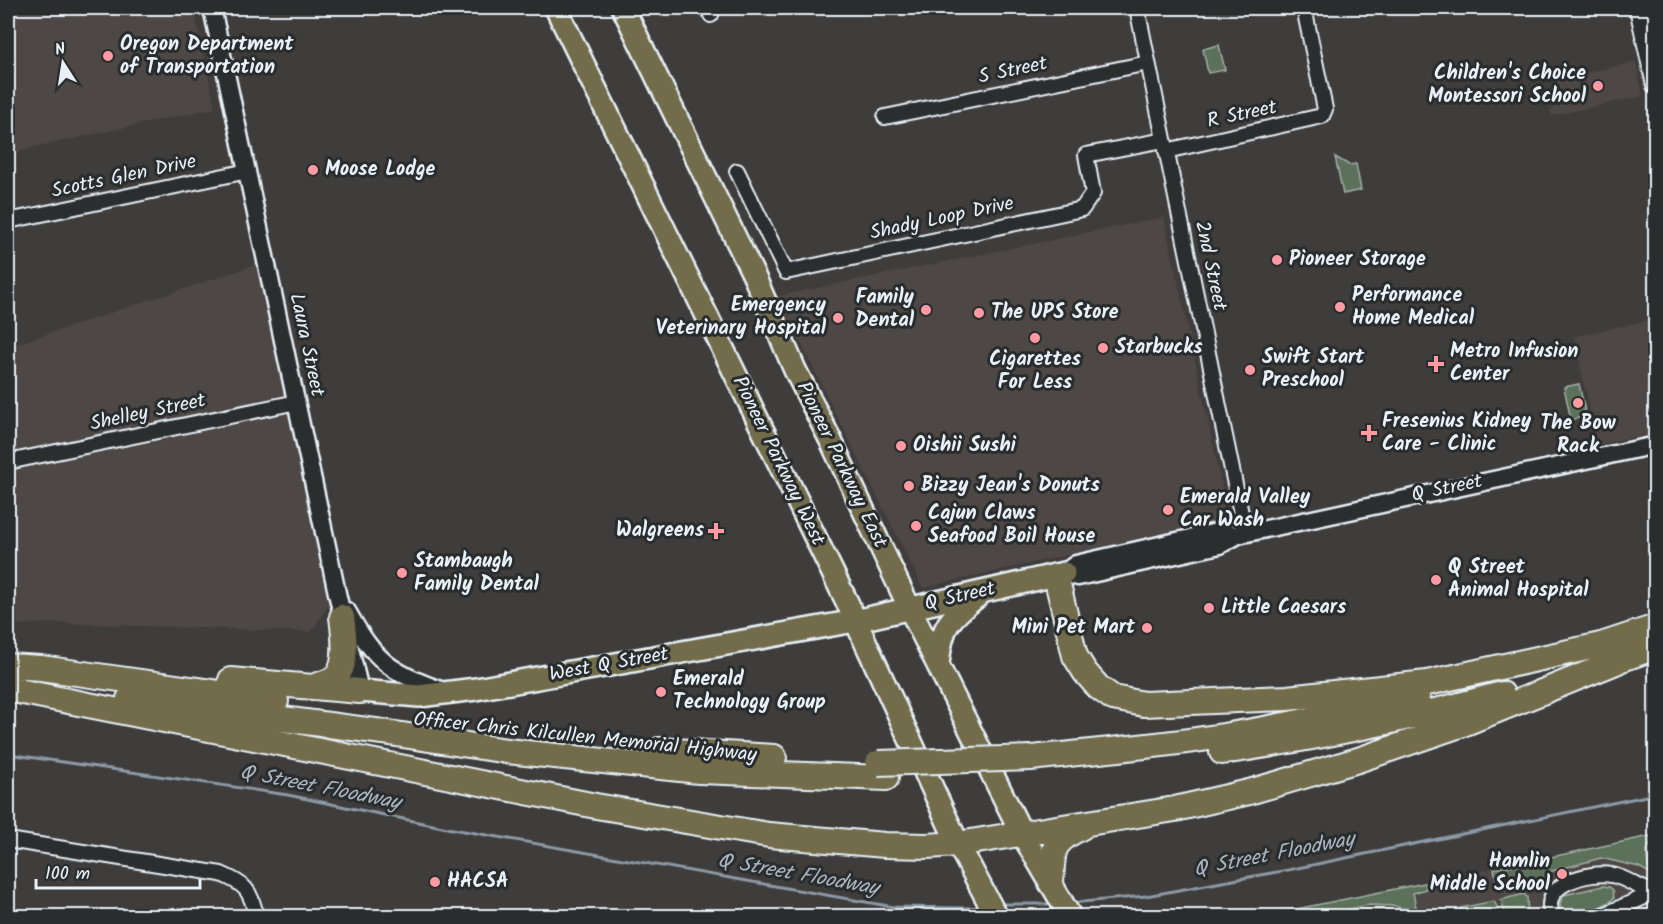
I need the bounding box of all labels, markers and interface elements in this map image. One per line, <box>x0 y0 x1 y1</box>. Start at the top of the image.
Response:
place label: Oregon Department of Transportation <box>120 29 294 84</box>
north arrow <box>33 33 93 93</box>
text: N <box>53 37 68 63</box>
street label: S Street <box>976 48 1050 94</box>
marker: Oregon Department of Transportation <box>101 49 115 63</box>
place label: Children's Choice Montessori School <box>1428 58 1587 113</box>
marker: Children's Choice Montessori School <box>1591 79 1605 93</box>
street label: R Street <box>1204 92 1280 138</box>
street label: Scotts Glen Drive <box>49 146 199 208</box>
place label: Moose Lodge <box>325 154 436 186</box>
marker: Moose Lodge <box>306 163 320 177</box>
street label: Shady Loop Drive <box>867 188 1017 250</box>
street label: 2nd Street <box>1185 218 1235 314</box>
place label: Pioneer Storage <box>1289 244 1426 276</box>
marker: Pioneer Storage <box>1270 253 1284 267</box>
place label: Performance Home Medical <box>1352 280 1475 335</box>
place label: Family Dental <box>855 282 915 337</box>
street label: Laura Street <box>279 290 333 400</box>
place label: Emergency Veterinary Hospital <box>656 290 827 345</box>
place label: The UPS Store <box>991 297 1119 329</box>
marker: Performance Home Medical <box>1333 300 1347 314</box>
marker: Family Dental <box>919 303 933 317</box>
marker: The UPS Store <box>972 306 986 320</box>
marker: Emergency Veterinary Hospital <box>831 311 845 325</box>
marker: Cigarettes For Less <box>1028 331 1042 345</box>
place label: Starbucks <box>1115 332 1203 364</box>
place label: Metro Infusion Center <box>1450 336 1578 391</box>
marker: Starbucks <box>1096 341 1110 355</box>
place label: Swift Start Preschool <box>1262 342 1365 397</box>
place label: Cigarettes For Less <box>989 344 1081 399</box>
marker: Metro Infusion Center <box>1427 355 1445 373</box>
marker: Swift Start Preschool <box>1243 363 1257 377</box>
street label: Pioneer Parkway West <box>723 371 833 552</box>
street label: Pioneer Parkway East <box>787 376 895 554</box>
street label: Shelley Street <box>87 385 209 441</box>
marker: The Bow Rack <box>1571 396 1585 410</box>
place label: Fresenius Kidney Care - Clinic <box>1382 406 1532 461</box>
place label: The Bow Rack <box>1540 408 1616 463</box>
marker: Fresenius Kidney Care - Clinic <box>1360 424 1378 442</box>
place label: Oishii Sushi <box>913 430 1017 462</box>
marker: Oishii Sushi <box>894 439 908 453</box>
street label: Q Street <box>1409 466 1486 512</box>
place label: Bizzy Jean's Donuts <box>921 470 1100 502</box>
marker: Bizzy Jean's Donuts <box>902 479 916 493</box>
place label: Emerald Valley Car Wash <box>1180 482 1311 537</box>
place label: Cajun Claws Seafood Boil House <box>928 498 1095 553</box>
marker: Emerald Valley Car Wash <box>1161 503 1175 517</box>
place label: Walgreens <box>616 515 705 547</box>
marker: Cajun Claws Seafood Boil House <box>909 519 923 533</box>
marker: Walgreens <box>709 524 723 538</box>
place label: Stambaugh Family Dental <box>414 546 539 601</box>
place label: Q Street Animal Hospital <box>1448 552 1589 607</box>
marker: Stambaugh Family Dental <box>395 566 409 580</box>
street label: Q Street <box>922 573 999 621</box>
marker: Q Street Animal Hospital <box>1429 573 1443 587</box>
place label: Little Caesars <box>1221 592 1347 624</box>
marker: Little Caesars <box>1202 601 1216 615</box>
place label: Mini Pet Mart <box>1012 612 1136 644</box>
marker: Mini Pet Mart <box>1140 621 1154 635</box>
street label: West Q Street <box>547 639 671 691</box>
place label: Emerald Technology Group <box>673 664 826 719</box>
marker: Emerald Technology Group <box>654 685 668 699</box>
street label: Officer Chris Kilcullen Memorial Highway <box>412 704 759 772</box>
water label: Q Street Floodway <box>237 756 406 820</box>
water label: Q Street Floodway <box>1191 823 1360 887</box>
water label: Q Street Floodway <box>715 845 884 906</box>
place label: Hamlin Middle School <box>1430 846 1551 901</box>
scale bar <box>36 852 200 890</box>
text: 100 m <box>45 860 90 889</box>
place label: HACSA <box>447 866 509 898</box>
marker: Hamlin Middle School <box>1555 867 1569 881</box>
marker: HACSA <box>428 875 442 889</box>

